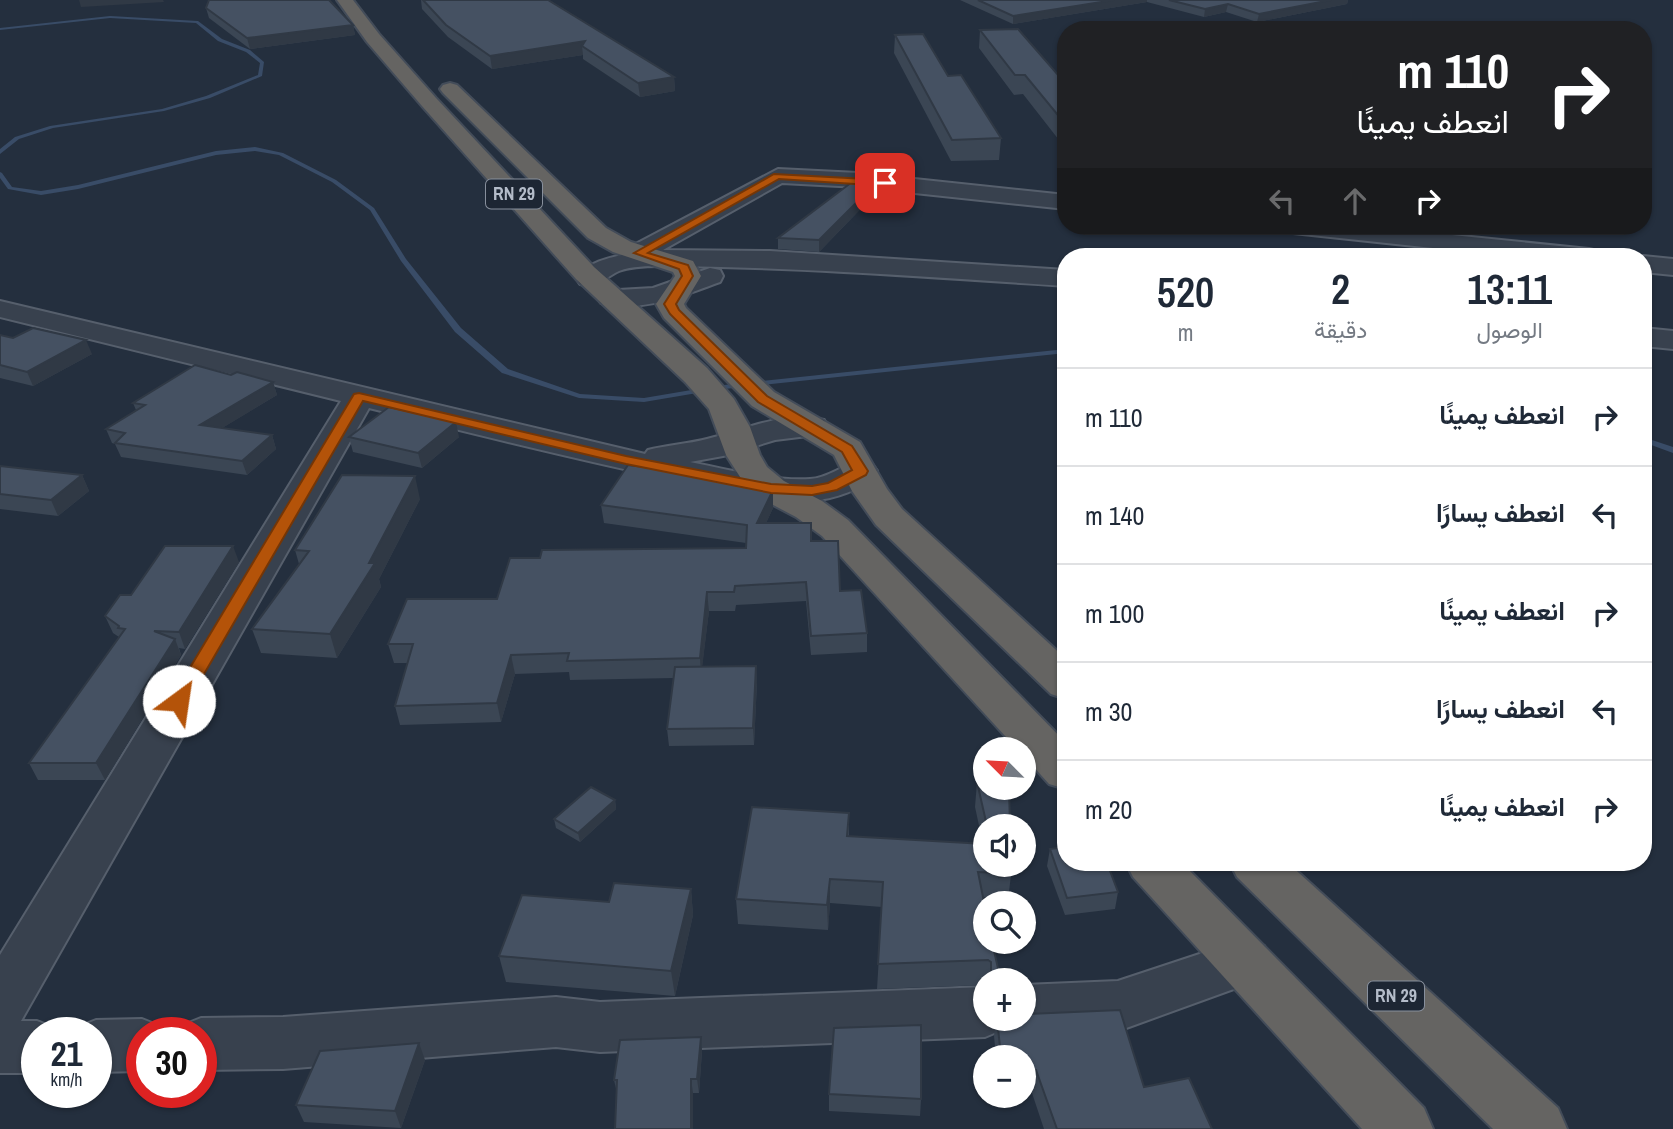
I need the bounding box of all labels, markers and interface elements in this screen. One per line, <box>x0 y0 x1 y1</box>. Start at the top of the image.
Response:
text: 110 m <box>1397 37 1509 103</box>
icon: right <box>1533 49 1624 140</box>
text: انعطف يمينًا <box>1356 100 1509 143</box>
pin <box>855 153 915 213</box>
icon: arrive <box>866 164 904 202</box>
road number: RN 29 <box>486 180 542 209</box>
icon: left <box>1263 182 1301 220</box>
icon: ahead <box>1336 182 1374 220</box>
icon: right <box>1409 182 1447 220</box>
text: 2 <box>1331 261 1350 317</box>
text: 13:11 <box>1467 261 1552 317</box>
text: 520 <box>1157 264 1214 320</box>
text: دقيقة <box>1314 314 1367 345</box>
text: الوصول <box>1476 314 1543 345</box>
text: m <box>1178 317 1193 348</box>
text: انعطف يمينًا <box>1439 397 1565 432</box>
icon: right <box>1586 398 1624 436</box>
text: 110 m <box>1085 400 1143 435</box>
text: انعطف يسارًا <box>1436 495 1565 530</box>
icon: left <box>1586 496 1624 534</box>
text: 140 m <box>1085 498 1144 533</box>
text: انعطف يمينًا <box>1439 593 1565 628</box>
icon: right <box>1586 594 1624 632</box>
text: 100 m <box>1085 596 1144 631</box>
position arrow <box>142 664 216 738</box>
text: انعطف يسارًا <box>1436 691 1565 726</box>
icon: left <box>1586 692 1624 730</box>
text: 30 m <box>1085 694 1132 729</box>
north arrow <box>973 737 1036 800</box>
map controls <box>973 737 1036 1108</box>
text: انعطف يمينًا <box>1439 789 1565 824</box>
icon: right <box>1586 790 1624 828</box>
text: 20 m <box>1085 792 1132 827</box>
button: sound <box>973 814 1036 877</box>
button: search <box>973 891 1036 954</box>
button: + <box>973 968 1036 1031</box>
road number: RN 29 <box>1368 981 1424 1010</box>
speed limit sign: 30 <box>126 1017 217 1108</box>
text: 21 <box>51 1030 82 1077</box>
button: − <box>973 1045 1036 1108</box>
text: km/h <box>51 1067 83 1092</box>

